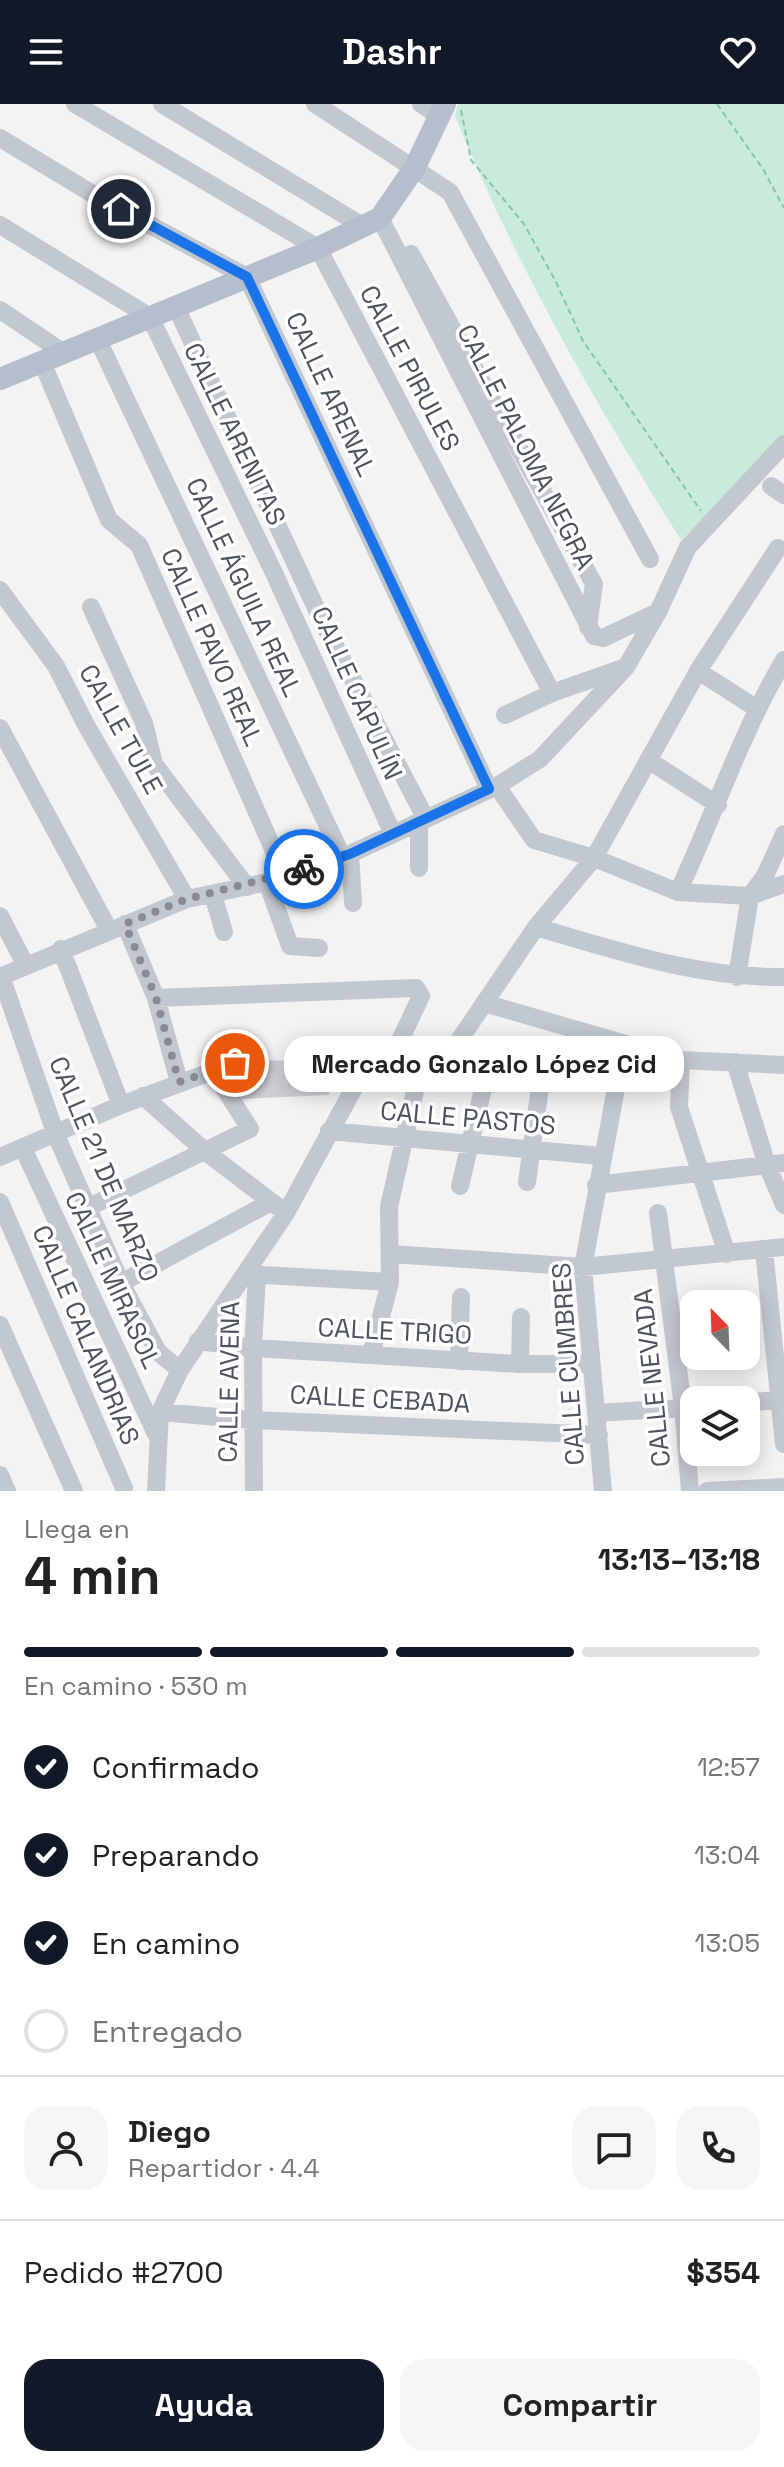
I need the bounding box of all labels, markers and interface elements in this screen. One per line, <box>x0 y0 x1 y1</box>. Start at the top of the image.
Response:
text: Dashr <box>342 29 442 75</box>
icon: menu <box>24 30 68 74</box>
icon: heart <box>716 30 760 74</box>
pin <box>87 175 155 243</box>
icon: home <box>99 187 143 231</box>
street label: CALLE PIRULES <box>352 279 468 457</box>
street label: CALLE ARENAL <box>278 306 384 482</box>
street label: CALLE PALOMA NEGRA <box>449 318 603 576</box>
street label: CALLE ARENITAS <box>176 337 294 531</box>
street label: CALLE ÁGUILA REAL <box>178 472 310 702</box>
street label: CALLE PAVO REAL <box>153 543 271 751</box>
street label: CALLE CAPULÍN <box>304 601 410 785</box>
street label: CALLE TULE <box>71 658 171 800</box>
courier <box>264 829 344 909</box>
icon: bike <box>282 847 326 891</box>
pin <box>201 1029 269 1097</box>
callout: Mercado Gonzalo López Cid <box>283 1035 683 1091</box>
icon: bag <box>213 1041 257 1085</box>
text: Mercado Gonzalo López Cid <box>311 1047 657 1081</box>
street label: CALLE 21 DE MARZO <box>41 1051 167 1287</box>
street label: CALLE PASTOS <box>379 1093 557 1143</box>
street label: CALLE MIRASOL <box>57 1186 169 1374</box>
street label: CALLE CALANDRIAS <box>24 1220 148 1450</box>
street label: CALLE CUMBRES <box>544 1261 592 1467</box>
street label: CALLE NEVADA <box>626 1287 678 1469</box>
north arrow <box>680 1290 760 1370</box>
map controls <box>680 1290 760 1466</box>
street label: CALLE AVENA <box>211 1301 247 1463</box>
street label: CALLE TRIGO <box>317 1310 473 1352</box>
street label: CALLE CEBADA <box>289 1377 471 1421</box>
button: layers <box>680 1386 760 1466</box>
text: Llega en <box>24 1512 130 1546</box>
text: 13:13–13:18 <box>598 1540 760 1579</box>
text: 4 min <box>24 1543 161 1609</box>
text: En camino · 530 m <box>24 1669 248 1703</box>
icon: check <box>24 1745 68 1789</box>
text: Confirmado <box>92 1748 259 1787</box>
text: 12:57 <box>697 1750 760 1784</box>
icon: check <box>24 1833 68 1877</box>
text: Preparando <box>92 1836 259 1875</box>
text: 13:04 <box>694 1838 760 1872</box>
icon: check <box>24 1921 68 1965</box>
text: En camino <box>92 1924 240 1963</box>
text: 13:05 <box>695 1926 760 1960</box>
text: Entregado <box>92 2012 243 2051</box>
button: person <box>24 2106 108 2190</box>
button: chat <box>572 2106 656 2190</box>
button: phone <box>676 2106 760 2190</box>
text: Diego <box>128 2112 211 2151</box>
text: Repartidor · 4.4 <box>128 2151 320 2185</box>
text: Pedido #2700 <box>24 2253 223 2292</box>
text: $354 <box>687 2253 760 2292</box>
button: Ayuda <box>24 2359 384 2451</box>
button: Compartir <box>400 2359 760 2451</box>

